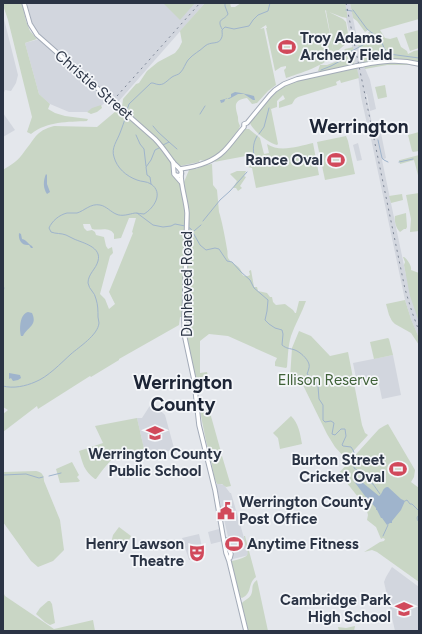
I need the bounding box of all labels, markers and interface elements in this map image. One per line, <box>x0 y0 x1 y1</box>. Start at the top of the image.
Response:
place label: Troy Adams Archery Field <box>300 29 393 64</box>
sports icon: Troy Adams Archery Field <box>277 37 297 57</box>
street label: Christie Street <box>51 46 137 124</box>
district label: Werrington <box>309 115 409 138</box>
sports icon: Rance Oval <box>326 150 346 170</box>
place label: Rance Oval <box>245 151 323 169</box>
street label: Dunheved Road <box>178 231 196 337</box>
district label: Werrington County <box>133 371 233 416</box>
park label: Ellison Reserve <box>278 371 378 389</box>
school or university icon: Werrington County Public School <box>145 423 165 443</box>
place label: Werrington County Public School <box>88 445 222 480</box>
place label: Burton Street Cricket Oval <box>291 451 385 486</box>
sports icon: Burton Street Cricket Oval <box>388 459 408 479</box>
place label: Werrington County Post Office <box>239 493 373 528</box>
public building icon: Werrington County Post Office <box>216 501 236 521</box>
sports icon: Anytime Fitness <box>224 534 244 554</box>
place label: Henry Lawson Theatre <box>85 535 185 570</box>
place label: Anytime Fitness <box>247 535 359 553</box>
theatre icon: Henry Lawson Theatre <box>187 543 207 563</box>
place label: Cambridge Park High School <box>280 591 391 626</box>
school or university icon: Cambridge Park High School <box>394 599 414 619</box>

